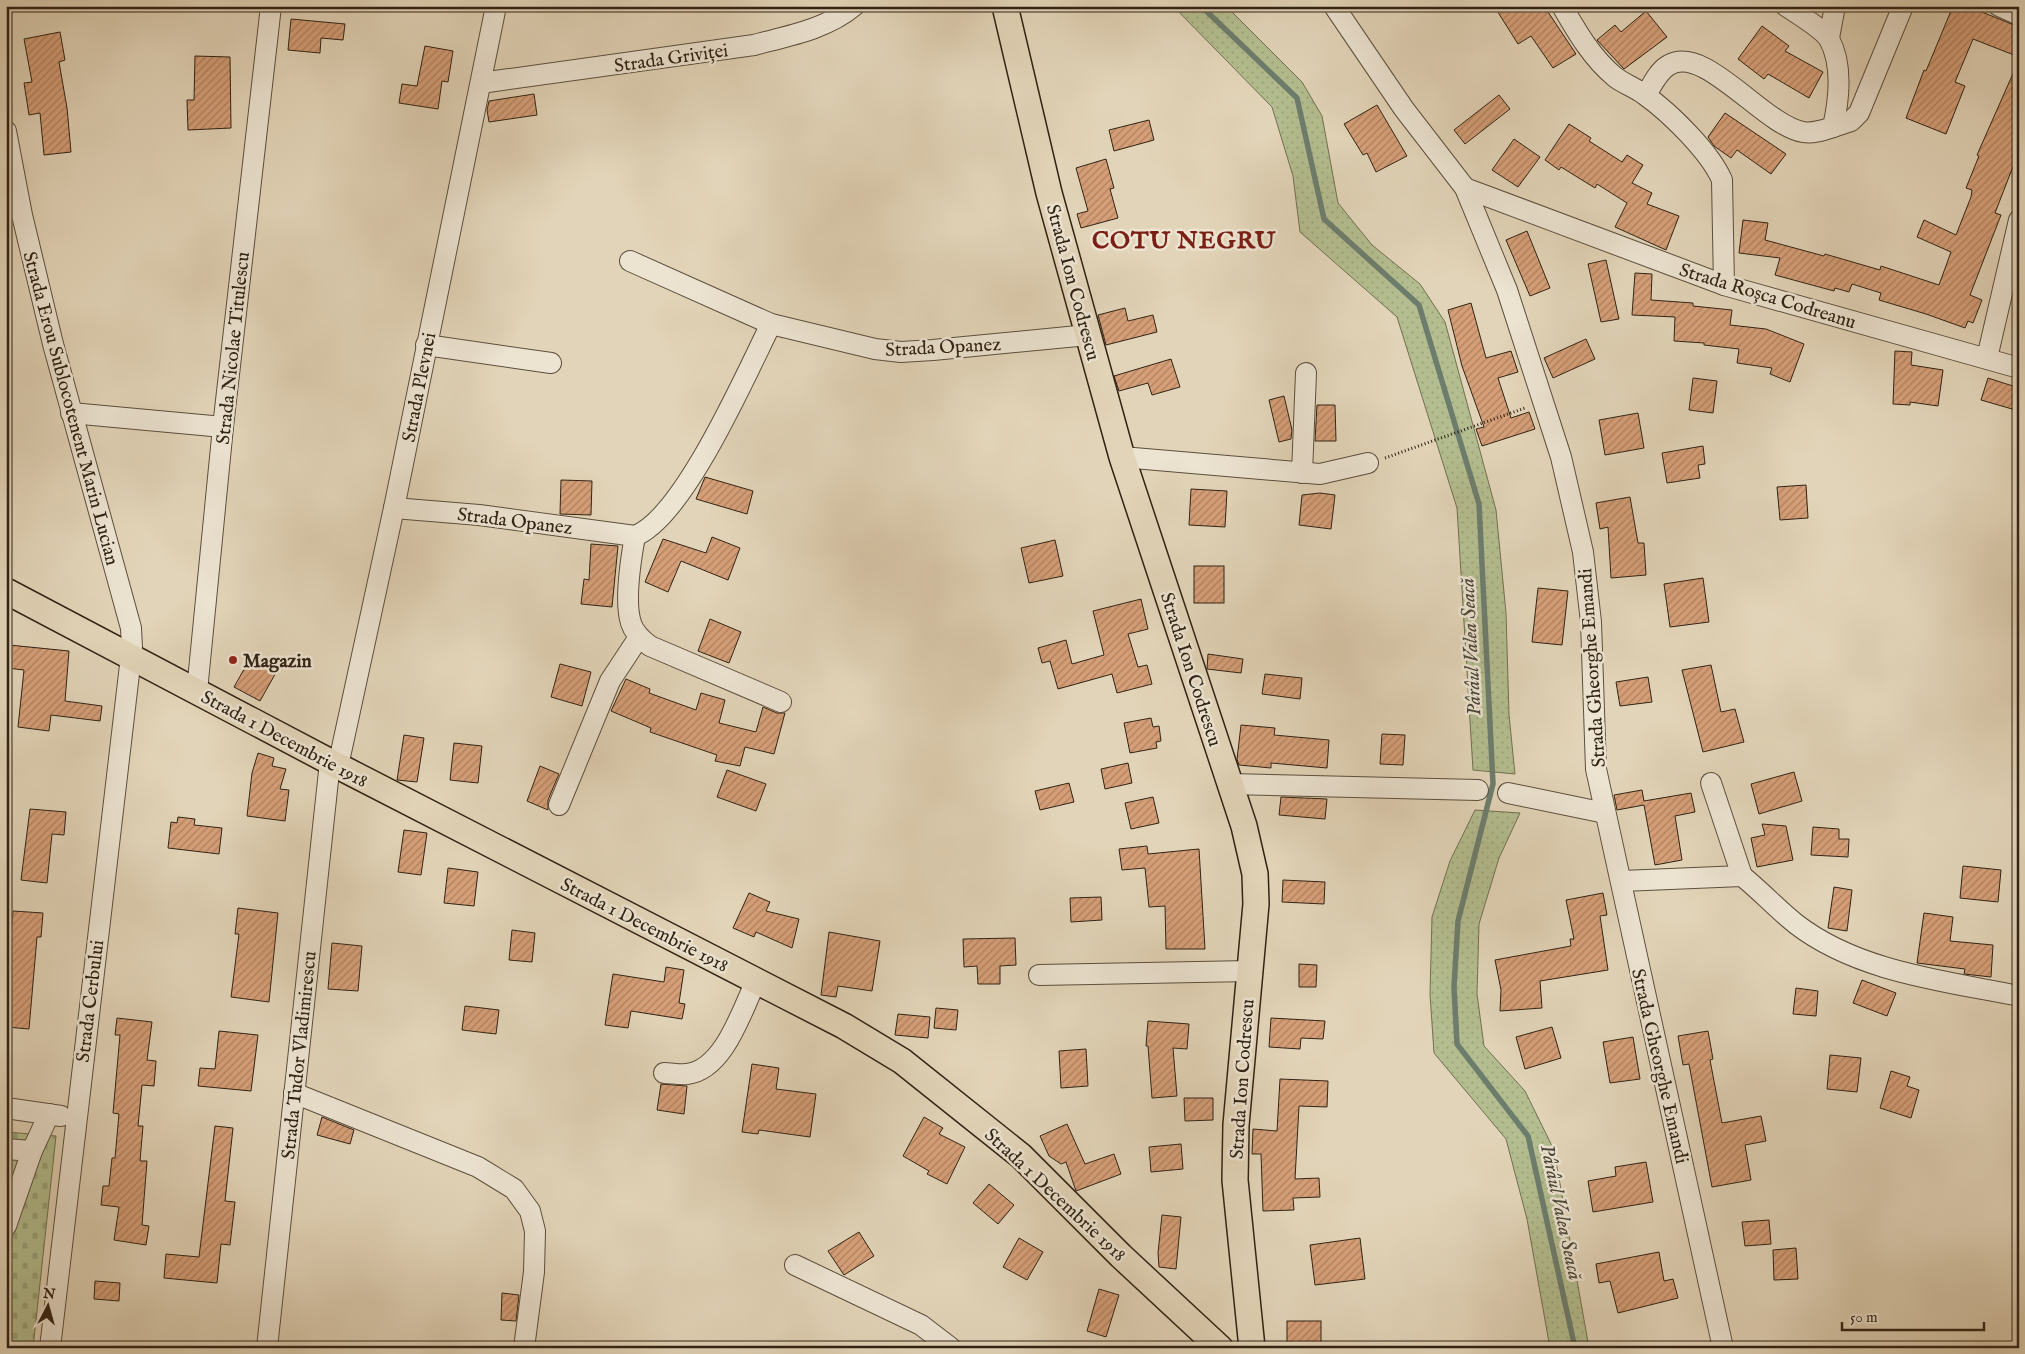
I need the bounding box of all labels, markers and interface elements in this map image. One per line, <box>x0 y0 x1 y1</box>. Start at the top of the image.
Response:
street label: Strada Griviței <box>613 39 730 79</box>
street label: Strada Ion Codrescu <box>1040 202 1104 363</box>
district label: COTU NEGRU <box>1092 226 1276 257</box>
street label: Strada Erou Sublocotenent Marin Lucian <box>17 249 124 568</box>
street label: Strada Nicolae Titulescu <box>212 251 256 446</box>
street label: Strada Roșca Codreanu <box>1676 259 1859 335</box>
street label: Strada Plevnei <box>398 331 442 444</box>
street label: Strada Opanez <box>885 333 1002 363</box>
street label: Strada Opanez <box>456 503 574 541</box>
street label: Strada Gheorghe Emandi <box>1574 567 1612 768</box>
water label: Pârâul Valea Seacă <box>1455 576 1488 717</box>
street label: Strada Ion Codrescu <box>1154 590 1226 750</box>
place label: Magazin <box>243 650 312 674</box>
marker: Magazin <box>227 654 239 666</box>
street label: Strada 1 Decembrie 1918 <box>197 686 372 794</box>
street label: Strada 1 Decembrie 1918 <box>556 873 732 979</box>
street label: Strada Cerbului <box>72 939 110 1064</box>
street label: Strada Tudor Vladimirescu <box>277 950 323 1160</box>
street label: Strada Gheorghe Emandi <box>1625 967 1693 1166</box>
street label: Strada Ion Codrescu <box>1225 998 1261 1160</box>
street label: Strada 1 Decembrie 1918 <box>979 1123 1131 1267</box>
water label: Pârâul Valea Seacă <box>1534 1142 1587 1284</box>
north arrow <box>22 1282 72 1332</box>
text: N <box>41 1284 56 1304</box>
scale bar <box>1842 1299 1985 1331</box>
text: 50 m <box>1850 1308 1878 1327</box>

